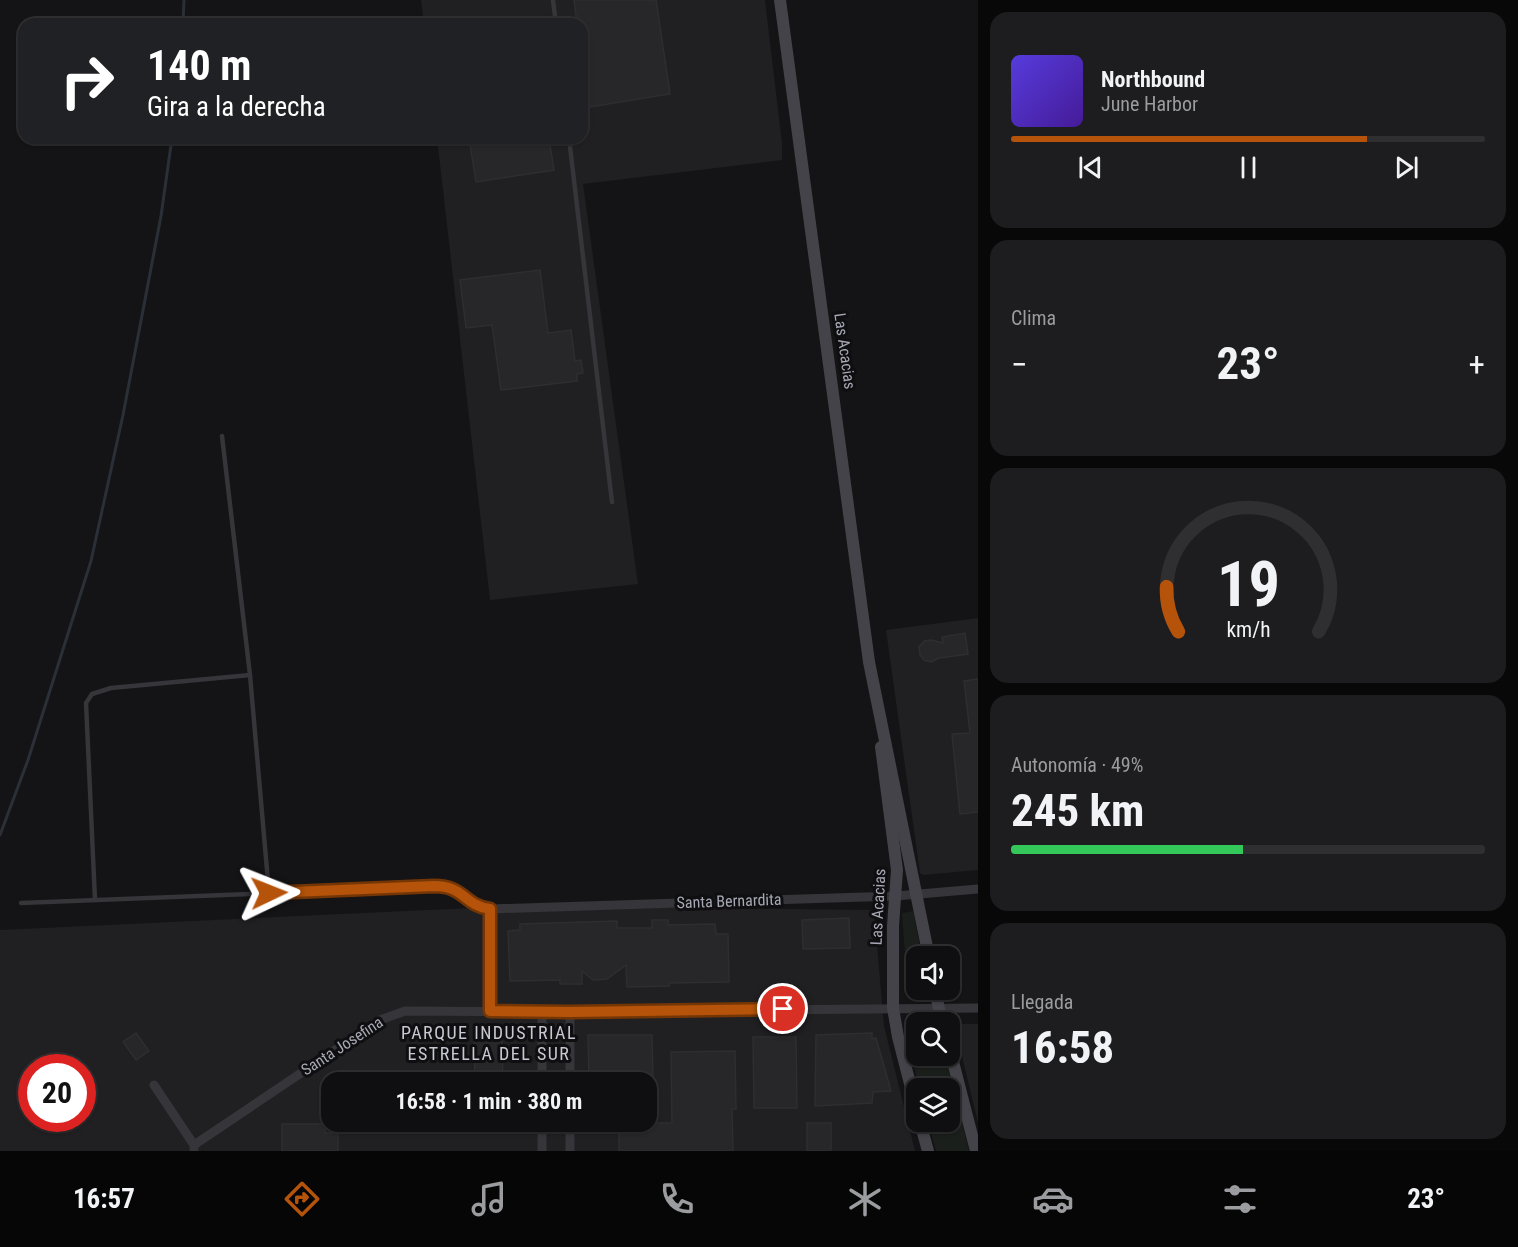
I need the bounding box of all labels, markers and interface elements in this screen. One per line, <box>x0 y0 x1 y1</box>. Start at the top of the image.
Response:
text: 140 m <box>147 41 252 90</box>
icon: right <box>48 42 126 120</box>
text: Northbound <box>1101 67 1205 92</box>
text: Gira a la derecha <box>147 91 326 123</box>
text: June Harbor <box>1101 92 1198 116</box>
icon: previous <box>1074 151 1107 184</box>
icon: pause <box>1232 151 1265 184</box>
icon: next <box>1390 151 1423 184</box>
text: Clima <box>1011 306 1056 330</box>
street label: Las Acacias <box>830 312 860 390</box>
text: 23° <box>1217 337 1280 390</box>
text: − <box>1011 345 1028 384</box>
text: + <box>1469 345 1485 384</box>
text: 19 <box>1216 549 1280 622</box>
text: km/h <box>1226 618 1270 643</box>
text: Autonomía · 49% <box>1011 753 1143 777</box>
text: 245 km <box>1011 784 1144 837</box>
position arrow <box>237 861 301 925</box>
street label: Las Acacias <box>867 868 889 946</box>
street label: Santa Bernardita <box>676 890 782 912</box>
map controls <box>906 946 960 1132</box>
button: sound <box>906 946 960 1000</box>
pin <box>757 983 808 1034</box>
text: Llegada <box>1011 990 1073 1014</box>
icon: arrive <box>766 992 799 1025</box>
button: search <box>906 1012 960 1066</box>
street label: Santa Josefina <box>298 1013 386 1079</box>
text: 16:58 <box>1011 1021 1114 1074</box>
district label: PARQUE INDUSTRIAL ESTRELLA DEL SUR <box>401 1022 577 1064</box>
speed limit sign: 20 <box>18 1054 96 1132</box>
button: layers <box>906 1078 960 1132</box>
text: 16:58 · 1 min · 380 m <box>396 1089 582 1114</box>
icon: directions <box>281 1178 323 1220</box>
icon: music <box>468 1178 510 1220</box>
icon: phone <box>656 1178 698 1220</box>
icon: climate <box>844 1178 886 1220</box>
icon: car <box>1032 1178 1074 1220</box>
icon: filters <box>1219 1178 1261 1220</box>
text: 16:57 <box>73 1183 135 1215</box>
text: 23° <box>1407 1183 1445 1215</box>

